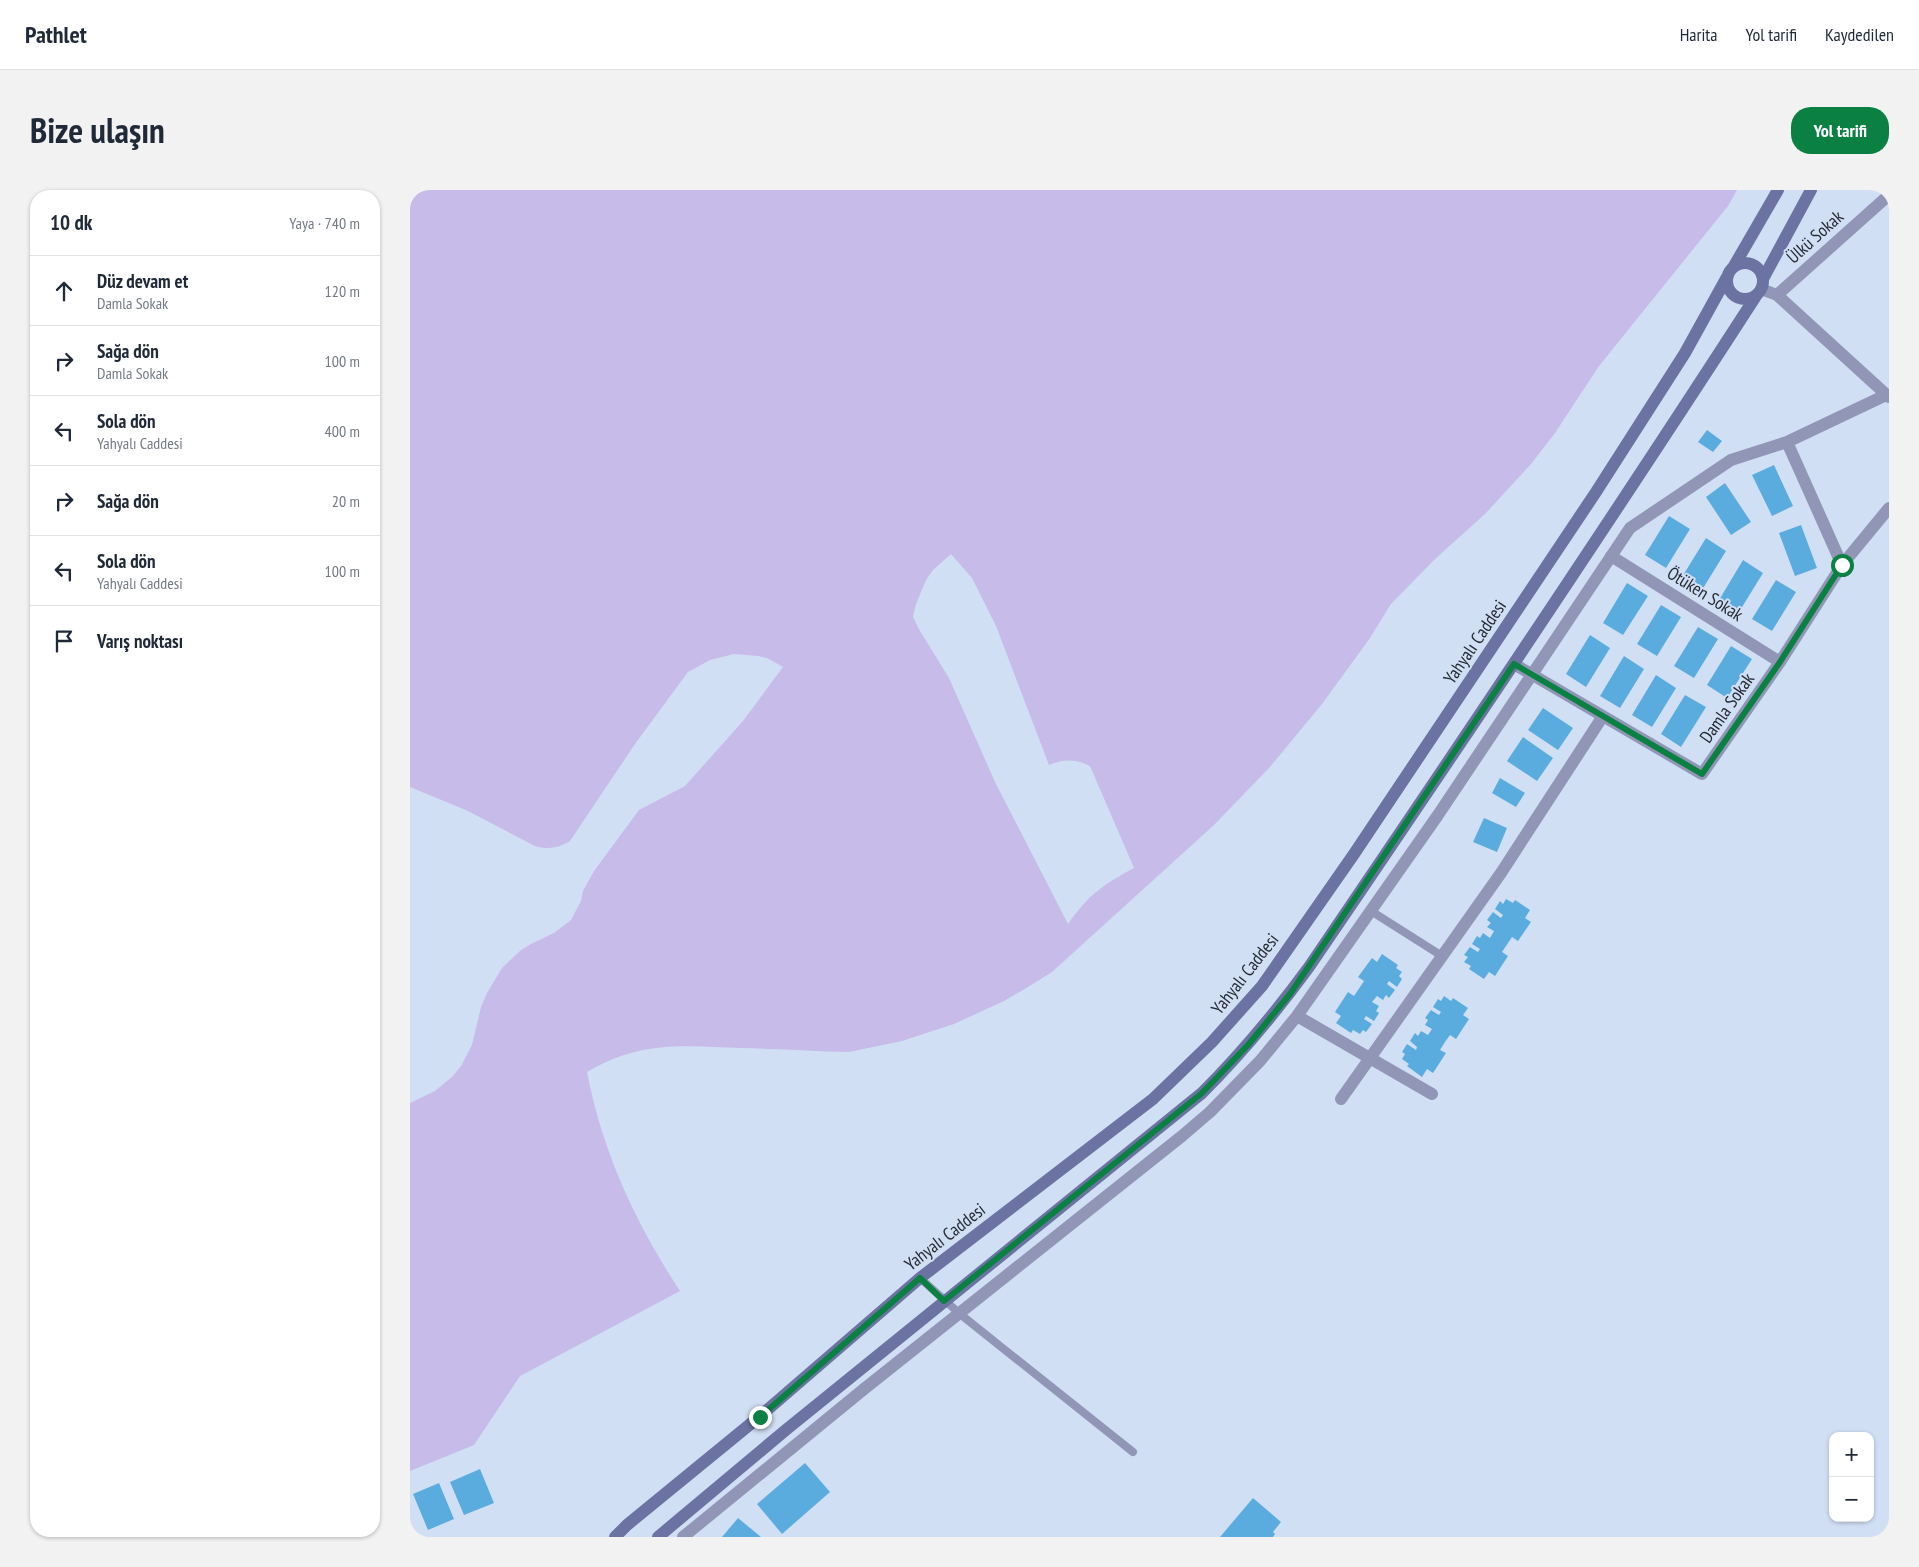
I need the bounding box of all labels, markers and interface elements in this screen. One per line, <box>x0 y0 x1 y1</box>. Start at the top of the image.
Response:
text: Pathlet <box>25 19 87 50</box>
text: Harita <box>1680 23 1718 46</box>
text: Yol tarifi <box>1746 23 1797 46</box>
text: Kaydedilen <box>1825 23 1894 46</box>
text: Bize ulaşın <box>30 107 165 153</box>
button: Yol tarifi <box>1791 107 1889 154</box>
street label: Ülkü Sokak <box>1781 205 1848 268</box>
text: 10 dk <box>50 209 92 236</box>
text: Yaya · 740 m <box>289 213 360 233</box>
text: Düz devam et <box>97 269 188 293</box>
icon: ahead <box>50 277 78 305</box>
text: 120 m <box>325 281 360 301</box>
text: Damla Sokak <box>97 293 168 313</box>
text: Sağa dön <box>97 339 159 363</box>
icon: right <box>50 347 78 375</box>
text: 100 m <box>325 351 360 371</box>
text: Damla Sokak <box>97 363 168 383</box>
text: Sola dön <box>97 409 156 433</box>
icon: left <box>50 417 78 445</box>
text: 400 m <box>325 421 360 441</box>
text: Yahyalı Caddesi <box>97 433 183 453</box>
icon: right <box>50 487 78 515</box>
text: Sağa dön <box>97 489 159 513</box>
text: 20 m <box>332 491 360 511</box>
text: Sola dön <box>97 549 156 573</box>
route start <box>1831 554 1854 577</box>
icon: left <box>50 557 78 585</box>
text: 100 m <box>325 561 360 581</box>
street label: Ötüken Sokak <box>1663 561 1748 626</box>
text: Yahyalı Caddesi <box>97 573 183 593</box>
street label: Yahyalı Caddesi <box>1438 595 1511 688</box>
icon: arrive <box>50 627 78 655</box>
text: Varış noktası <box>97 629 183 653</box>
street label: Damla Sokak <box>1694 668 1759 747</box>
street label: Yahyalı Caddesi <box>1206 929 1283 1019</box>
street label: Yahyalı Caddesi <box>900 1198 990 1275</box>
route end <box>749 1406 772 1429</box>
map controls <box>1829 1432 1874 1522</box>
button: + <box>1829 1432 1874 1477</box>
button: − <box>1829 1477 1874 1522</box>

